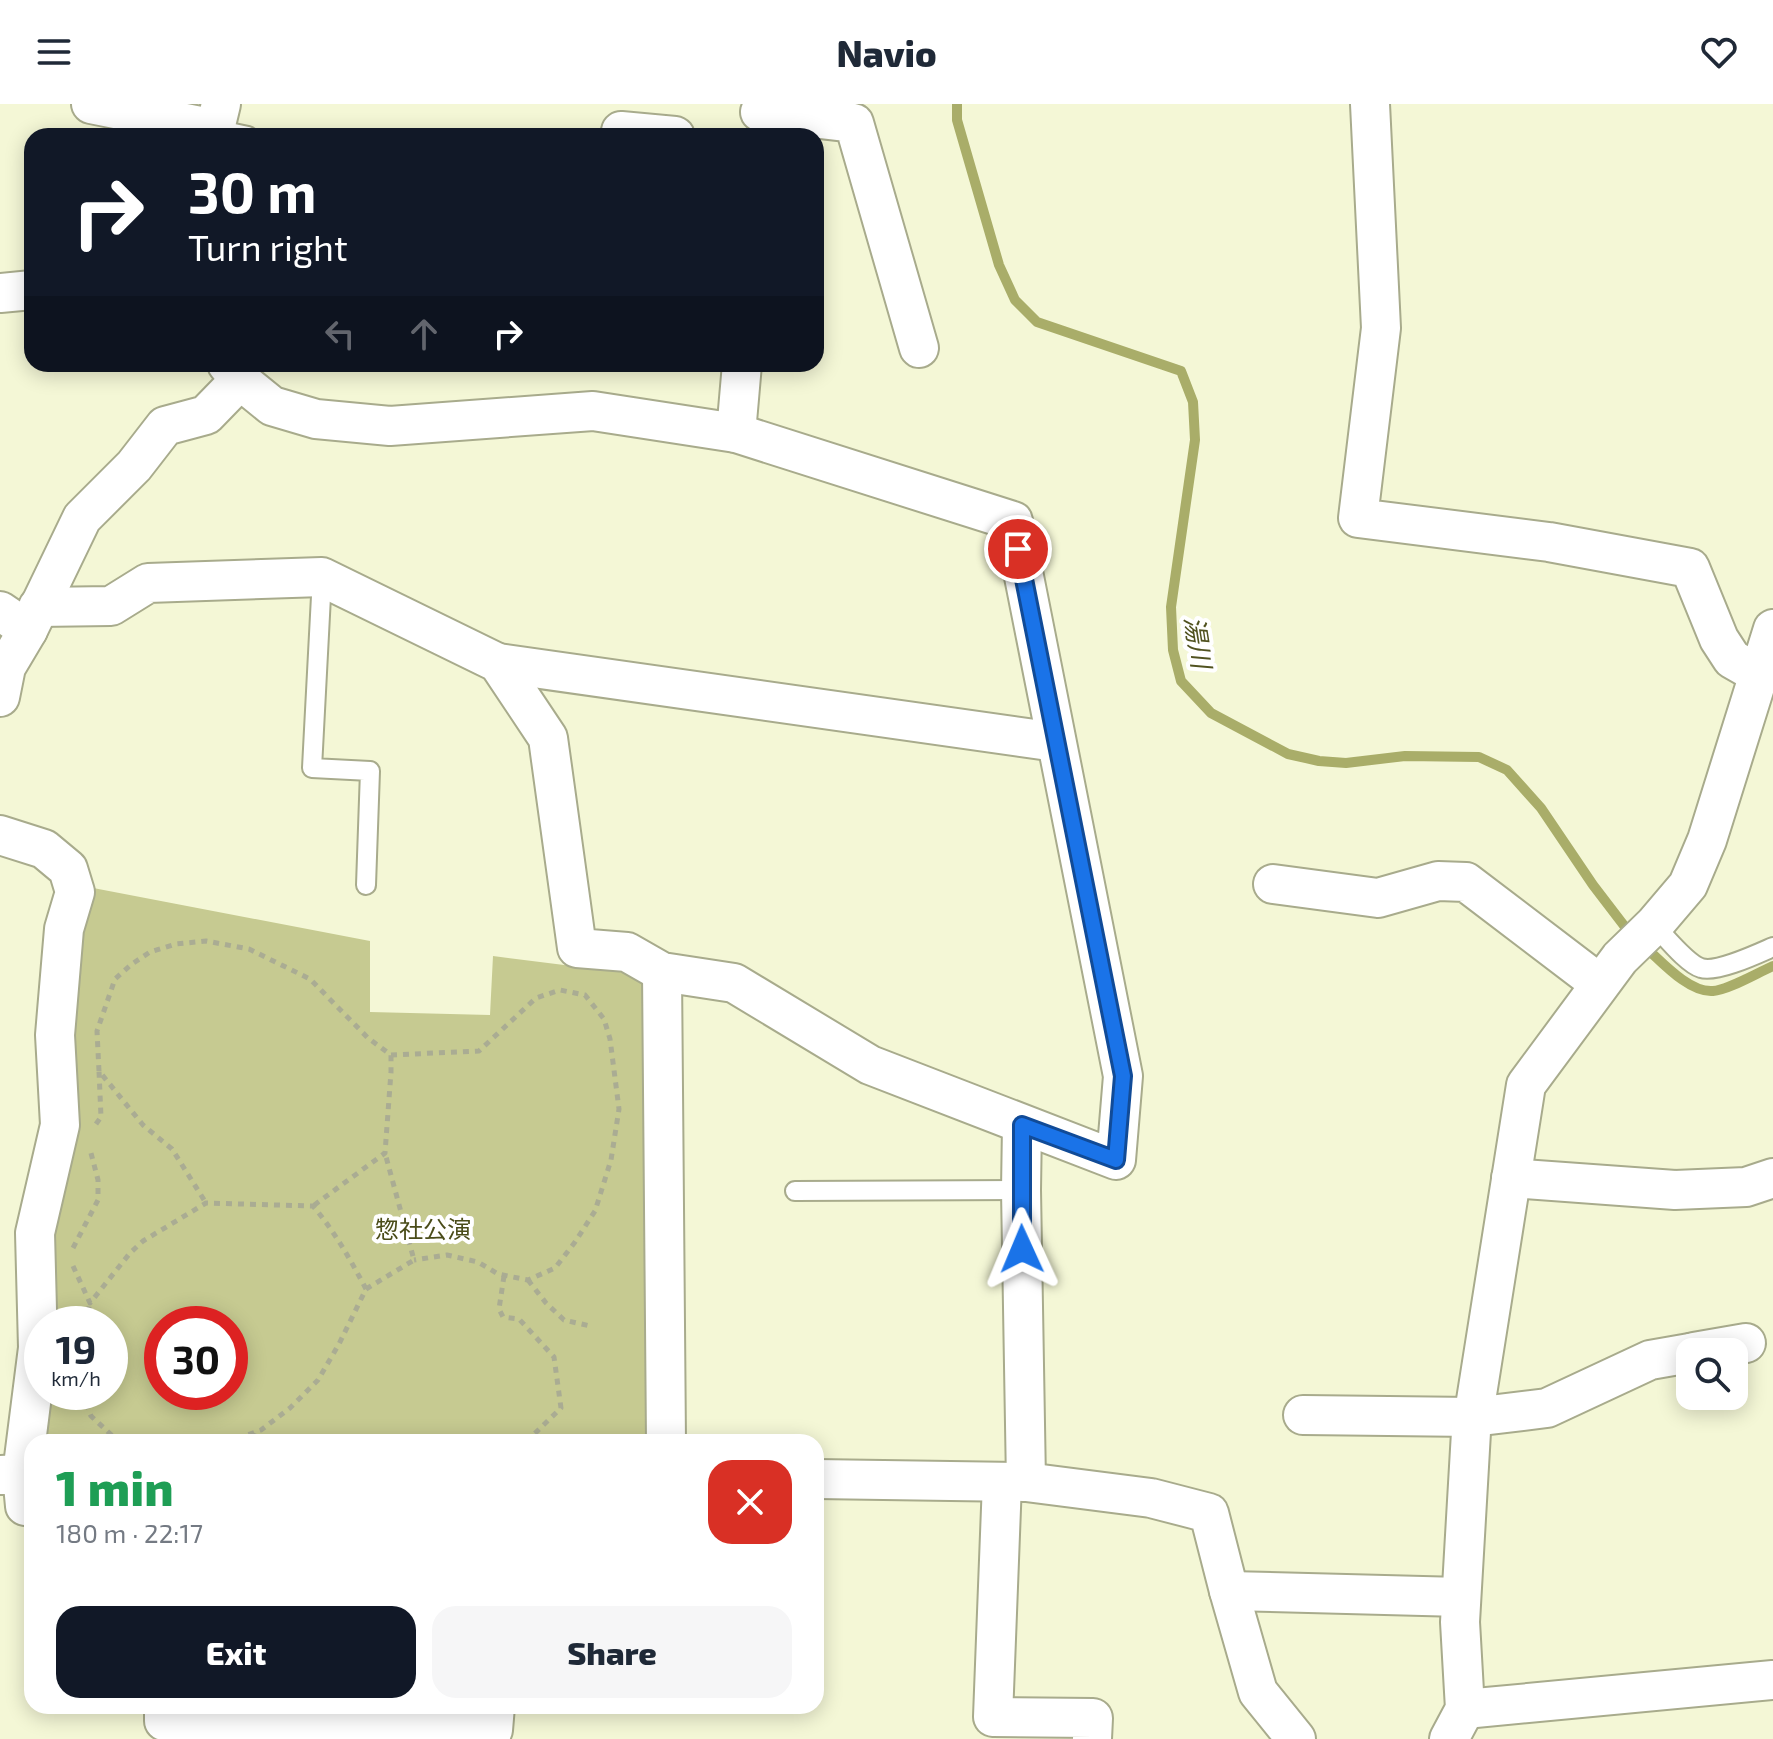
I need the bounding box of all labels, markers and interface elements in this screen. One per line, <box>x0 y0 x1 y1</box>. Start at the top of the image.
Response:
icon: menu <box>32 30 76 74</box>
icon: heart <box>1697 30 1741 74</box>
text: Navio <box>836 31 937 74</box>
text: 30 m <box>188 157 317 224</box>
icon: right <box>56 160 160 264</box>
text: Turn right <box>188 225 348 268</box>
icon: left <box>318 312 362 356</box>
icon: ahead <box>402 312 446 356</box>
icon: right <box>486 312 530 356</box>
pin <box>984 515 1052 583</box>
icon: arrive <box>996 527 1040 571</box>
water label: 湯川 <box>1180 614 1219 673</box>
position arrow <box>980 1207 1064 1291</box>
park label: 惣社公演 <box>375 1214 471 1243</box>
speed limit sign: 30 <box>144 1306 248 1410</box>
text: 19 <box>56 1324 96 1372</box>
map controls <box>1676 1338 1748 1410</box>
button: search <box>1676 1338 1748 1410</box>
text: km/h <box>51 1366 101 1390</box>
text: 1 min <box>56 1458 174 1516</box>
button: close <box>708 1460 792 1544</box>
text: 180 m · 22:17 <box>56 1517 203 1548</box>
button: Exit <box>56 1606 416 1698</box>
button: Share <box>432 1606 792 1698</box>

